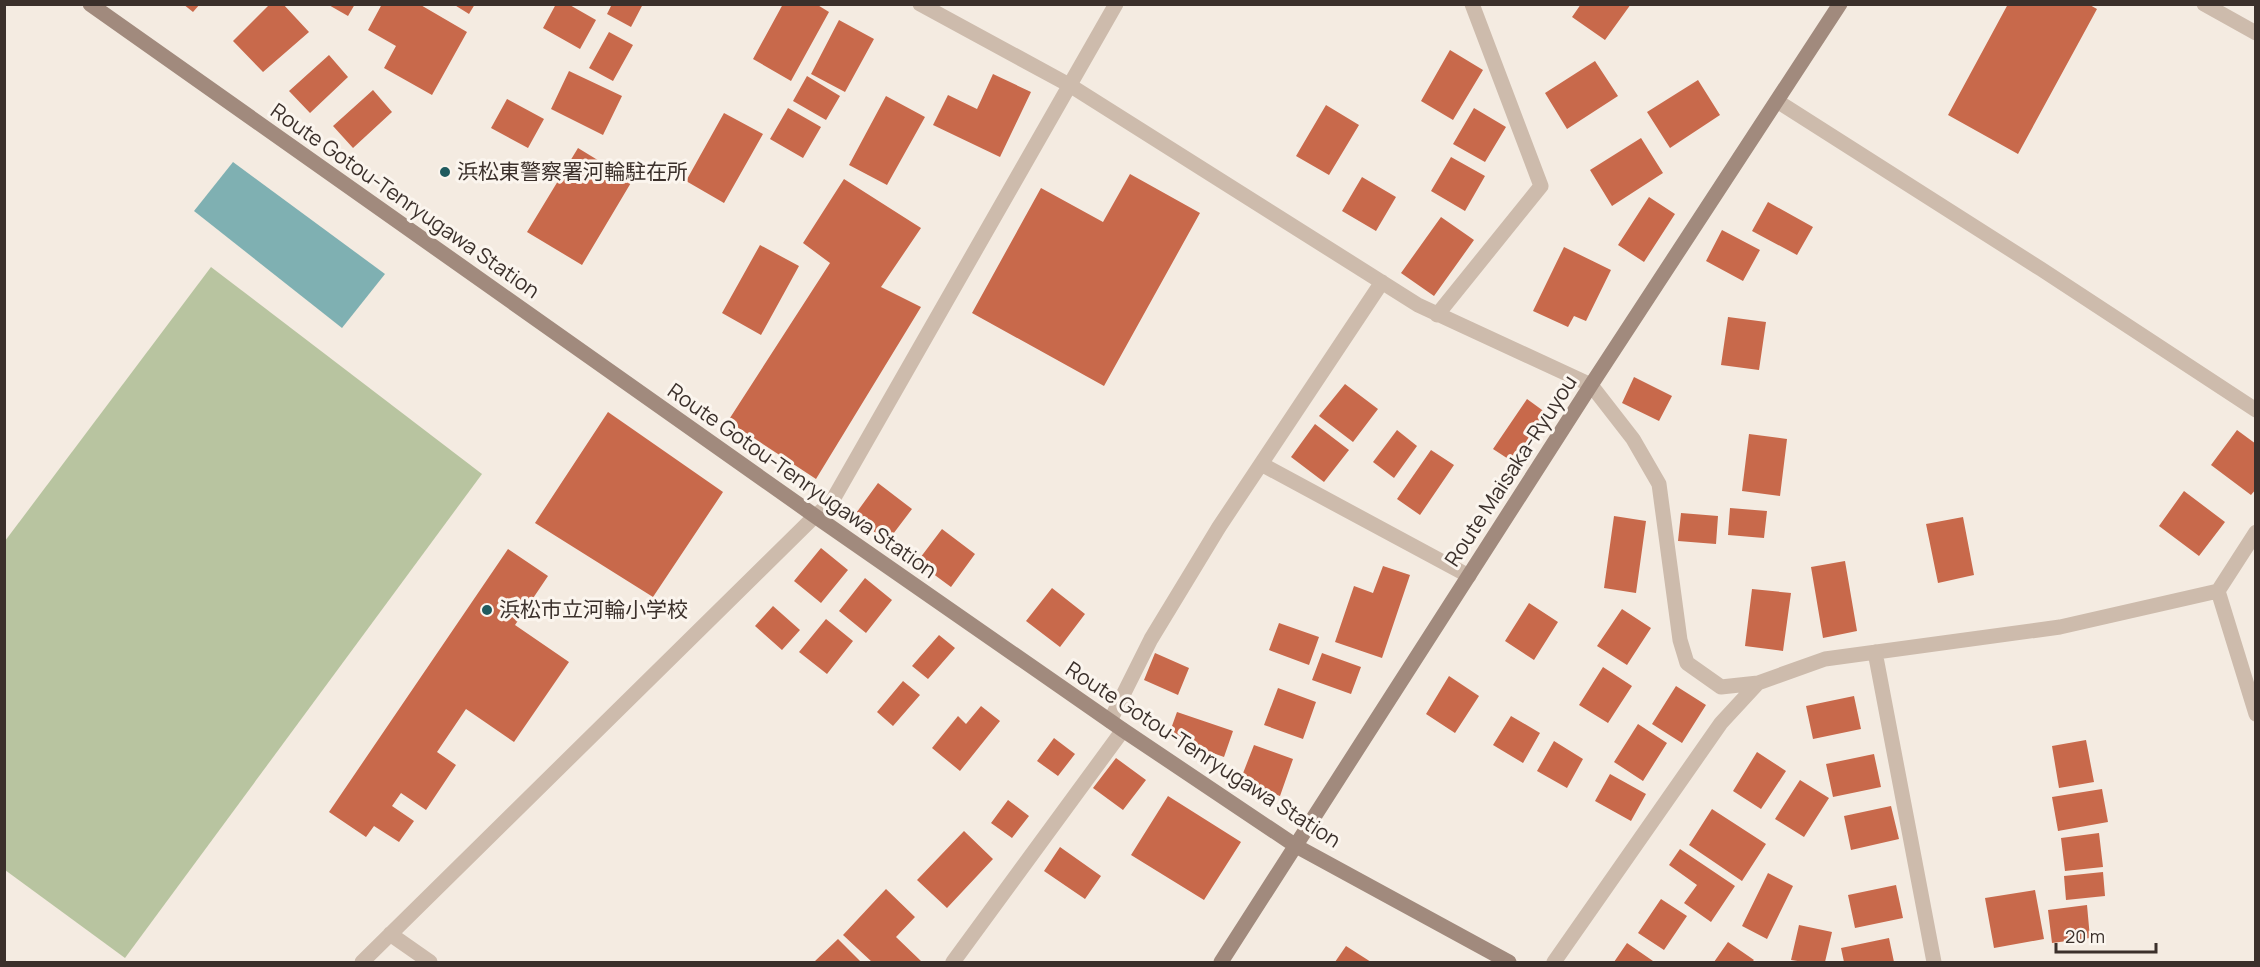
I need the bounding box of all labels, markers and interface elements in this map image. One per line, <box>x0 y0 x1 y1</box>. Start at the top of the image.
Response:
street label: Route Gotou-Tenryugawa Station <box>266 96 546 304</box>
place label: 浜松東警察署河輪駐在所 <box>457 157 688 185</box>
marker: 浜松東警察署河輪駐在所 <box>438 165 452 179</box>
street label: Route Maisaka-Ryuyou <box>1438 369 1583 571</box>
street label: Route Gotou-Tenryugawa Station <box>663 376 943 584</box>
place label: 浜松市立河輪小学校 <box>499 595 688 623</box>
marker: 浜松市立河輪小学校 <box>480 603 494 617</box>
street label: Route Gotou-Tenryugawa Station <box>1061 655 1346 854</box>
scale bar <box>2056 916 2156 954</box>
text: 20 m <box>2065 924 2105 948</box>

